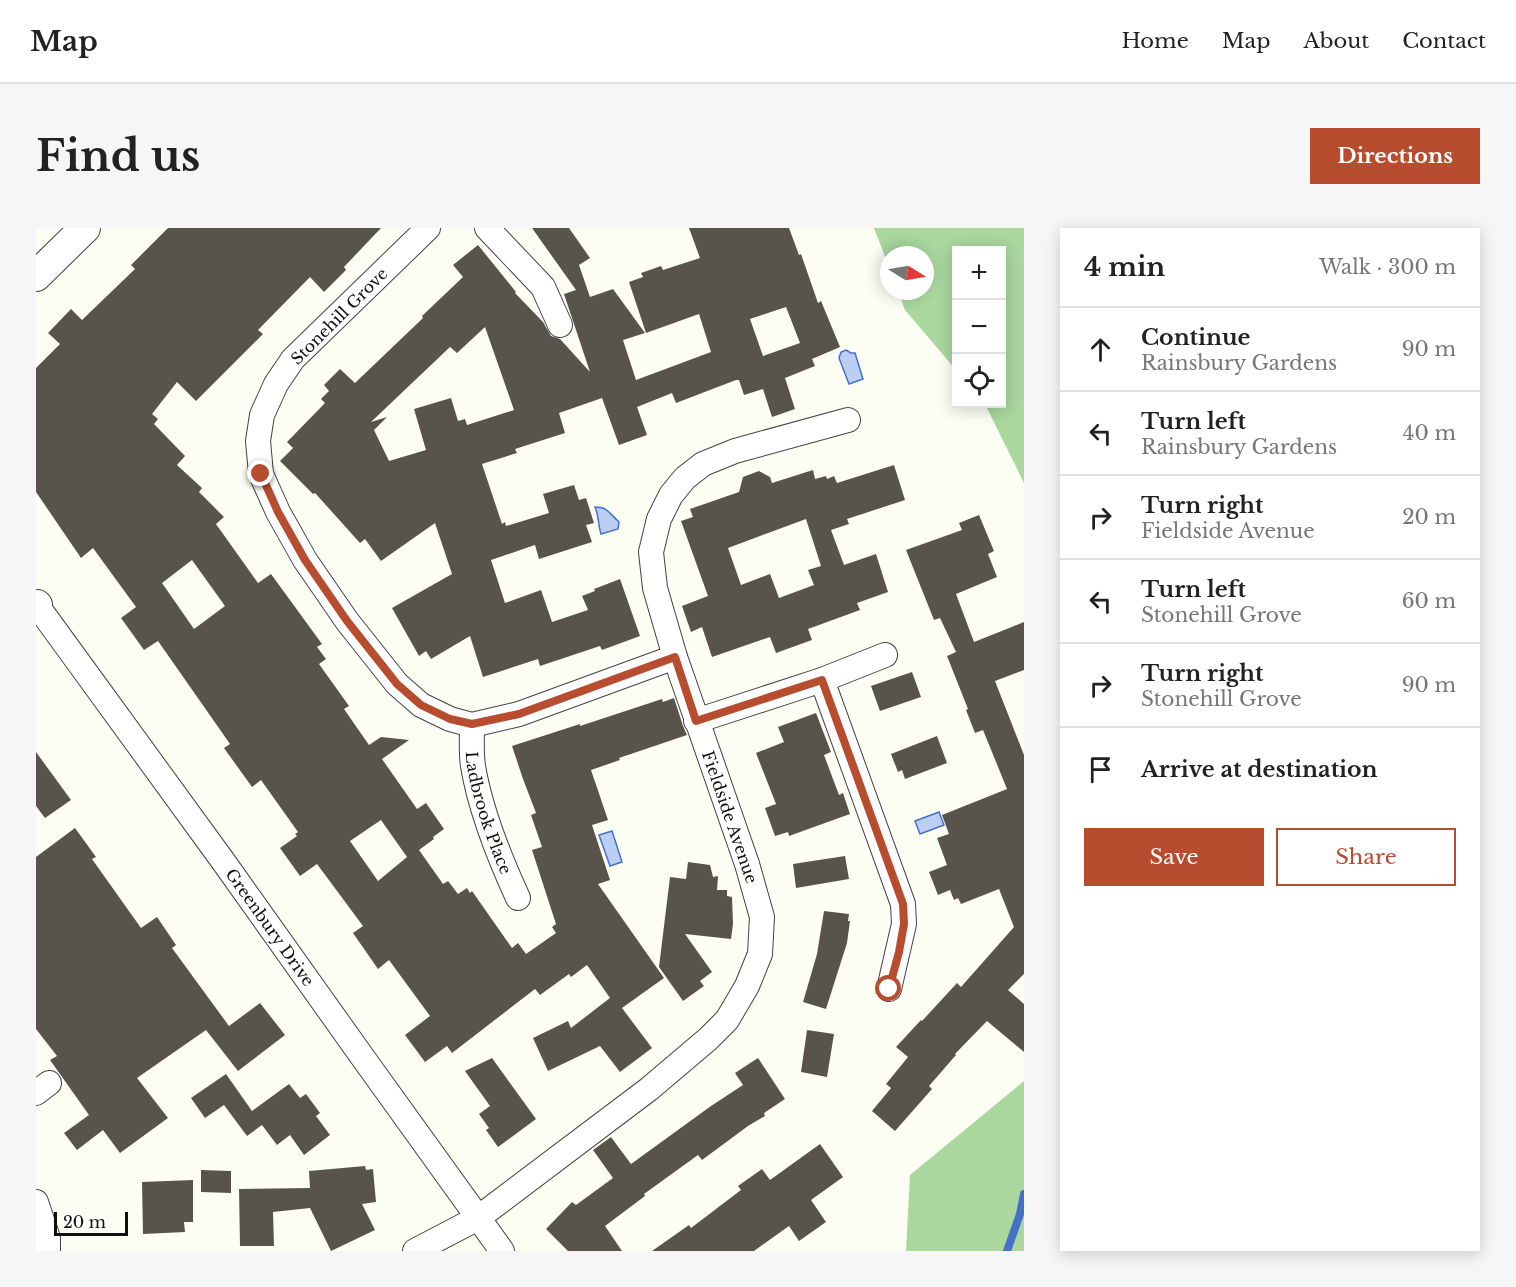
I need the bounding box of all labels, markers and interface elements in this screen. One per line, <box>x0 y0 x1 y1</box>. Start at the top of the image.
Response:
text: Map <box>30 24 98 59</box>
text: Home <box>1122 28 1189 54</box>
text: Map <box>1222 28 1270 54</box>
text: About <box>1303 28 1369 54</box>
text: Contact <box>1402 28 1486 54</box>
button: Directions <box>1310 128 1480 184</box>
text: Find us <box>36 130 200 182</box>
north arrow <box>880 246 934 300</box>
map controls <box>952 246 1006 408</box>
button: + <box>952 246 1006 300</box>
text: 4 min <box>1084 251 1165 283</box>
text: Walk · 300 m <box>1319 255 1456 279</box>
street label: Stonehill Grove <box>286 263 392 369</box>
button: − <box>952 300 1006 354</box>
text: Continue <box>1141 324 1250 351</box>
icon: ahead <box>1084 333 1117 366</box>
text: 90 m <box>1402 337 1456 361</box>
text: Rainsbury Gardens <box>1141 351 1337 375</box>
button: locate <box>952 354 1006 408</box>
text: Turn left <box>1141 408 1246 435</box>
icon: left <box>1084 417 1117 450</box>
text: 40 m <box>1403 421 1456 445</box>
text: Rainsbury Gardens <box>1141 435 1337 459</box>
route end <box>247 460 273 486</box>
text: Turn right <box>1141 492 1263 519</box>
icon: right <box>1084 501 1117 534</box>
text: 20 m <box>1402 505 1456 529</box>
text: Fieldside Avenue <box>1141 519 1315 543</box>
text: Turn left <box>1141 576 1246 603</box>
icon: left <box>1084 585 1117 618</box>
text: 60 m <box>1402 589 1456 613</box>
text: Stonehill Grove <box>1141 603 1302 627</box>
text: Turn right <box>1141 660 1263 687</box>
icon: right <box>1084 669 1117 702</box>
text: 90 m <box>1402 673 1456 697</box>
text: Stonehill Grove <box>1141 687 1302 711</box>
street label: Fieldside Avenue <box>698 748 762 886</box>
street label: Ladbrook Place <box>462 751 516 877</box>
icon: arrive <box>1084 753 1117 786</box>
text: Arrive at destination <box>1141 756 1378 783</box>
button: Save <box>1084 828 1264 886</box>
button: Share <box>1276 828 1456 886</box>
street label: Greenbury Drive <box>221 864 319 990</box>
route start <box>875 975 901 1001</box>
scale bar <box>54 1209 128 1236</box>
text: 20 m <box>63 1212 106 1232</box>

